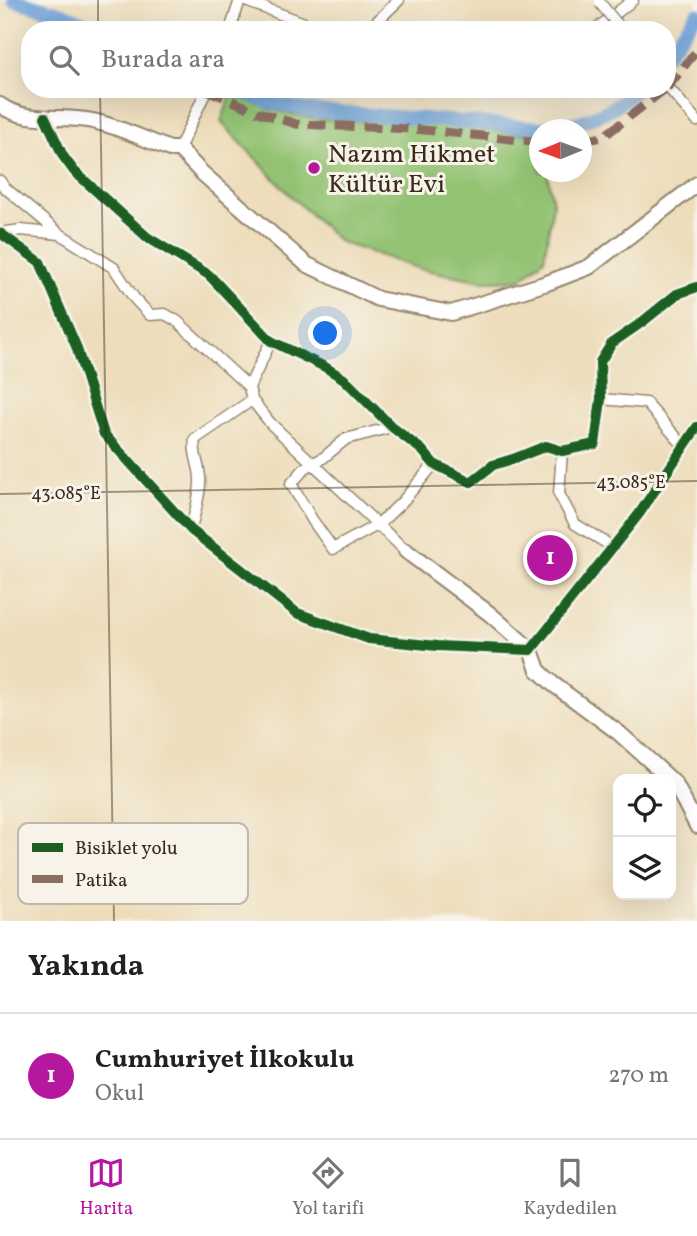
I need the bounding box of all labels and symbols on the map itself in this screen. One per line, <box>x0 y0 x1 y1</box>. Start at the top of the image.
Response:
north arrow <box>529 119 592 182</box>
place label: Nazım Hikmet Kültür Evi <box>328 137 495 203</box>
marker: Nazım Hikmet Kültür Evi <box>306 160 322 176</box>
your location <box>308 316 342 350</box>
text: 43.085°E <box>596 471 666 496</box>
text: 43.085°E <box>31 482 101 507</box>
pin: 1 <box>527 532 573 584</box>
legend <box>18 823 248 904</box>
text: Bisiklet yolu <box>75 836 178 862</box>
text: Patika <box>75 868 127 894</box>

